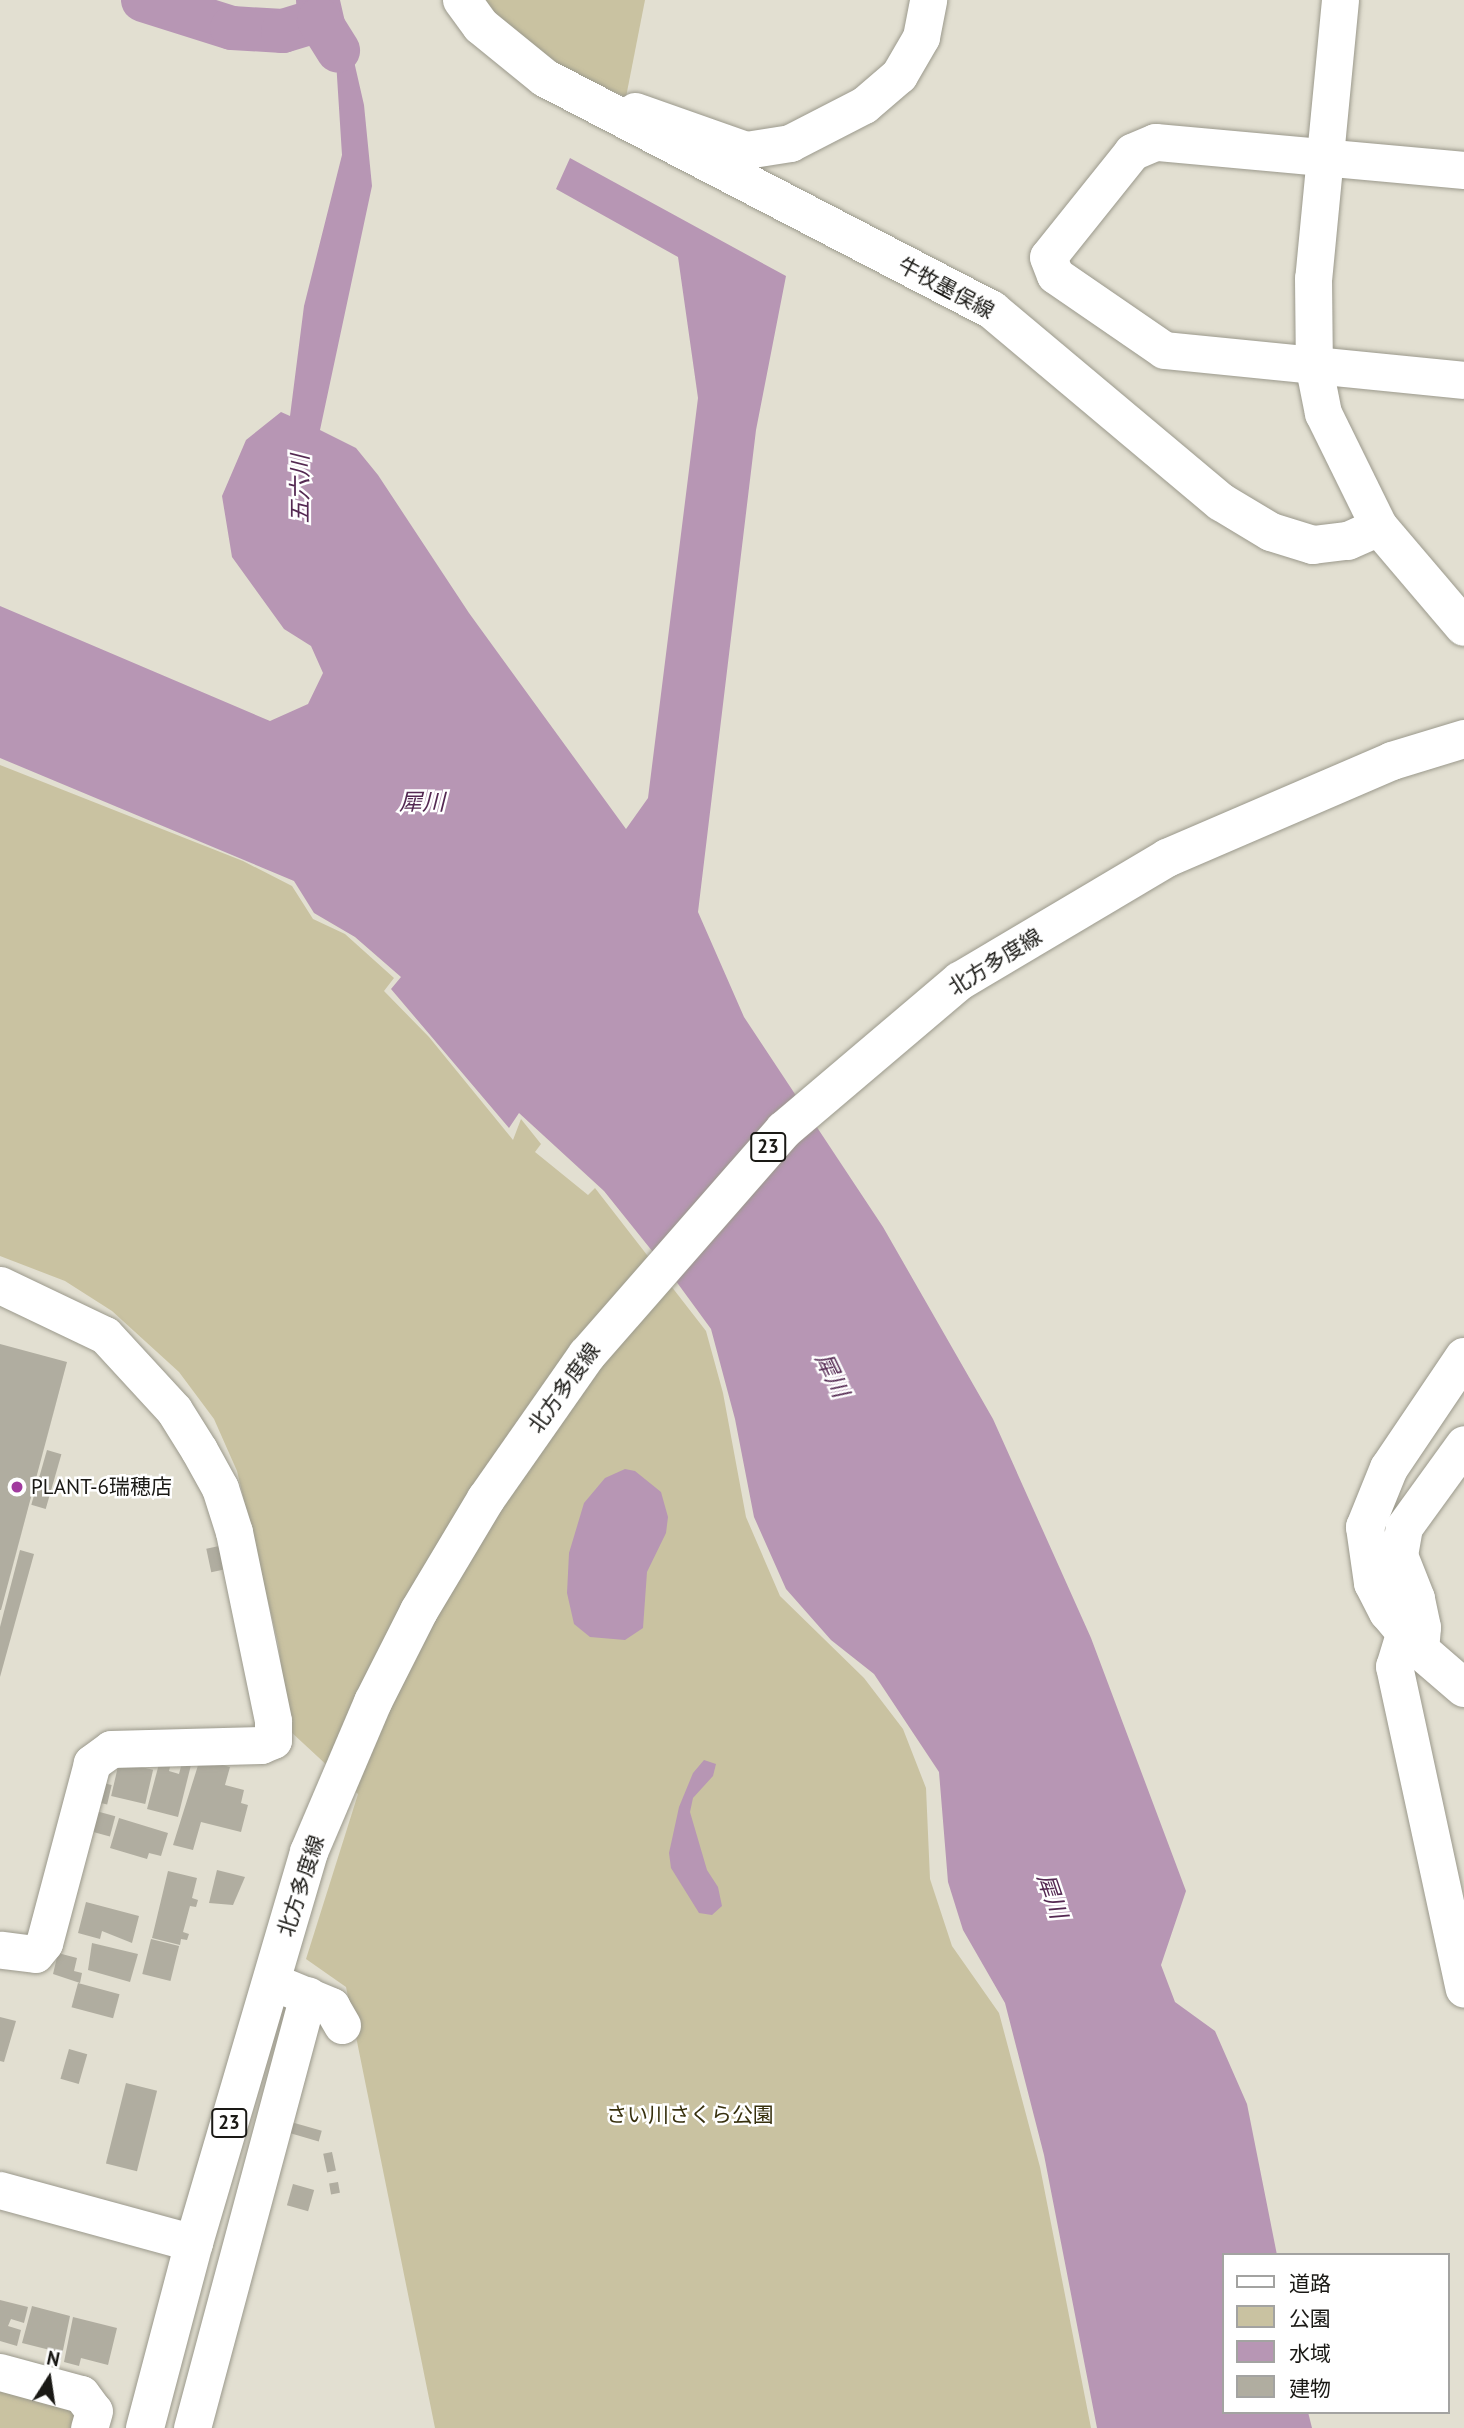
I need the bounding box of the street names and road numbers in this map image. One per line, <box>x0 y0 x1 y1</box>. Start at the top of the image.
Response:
street label: 牛牧墨俣線 <box>894 252 998 324</box>
street label: 北方多度線 <box>944 923 1046 1001</box>
road number: 23 <box>749 1132 787 1162</box>
street label: 北方多度線 <box>523 1338 605 1438</box>
street label: 北方多度線 <box>273 1832 329 1940</box>
road number: 23 <box>210 2108 248 2138</box>

